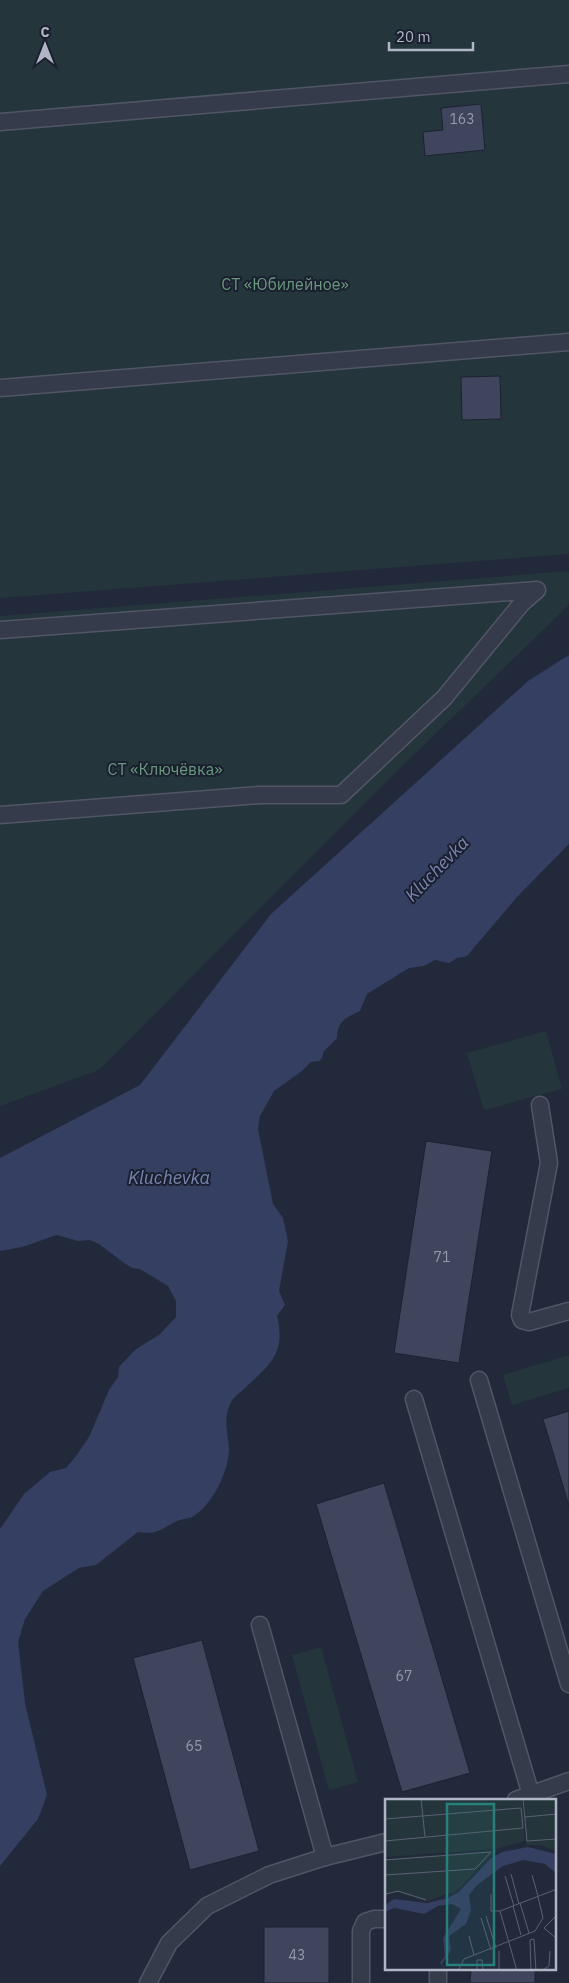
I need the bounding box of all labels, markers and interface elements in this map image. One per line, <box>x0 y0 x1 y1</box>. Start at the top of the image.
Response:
north arrow <box>20 20 70 70</box>
scale bar <box>389 20 473 52</box>
text: С <box>40 23 50 41</box>
text: 20 m <box>396 27 431 46</box>
house number: 163 <box>449 110 475 128</box>
park label: СТ «Юбилейное» <box>221 274 349 294</box>
park label: СТ «Ключёвка» <box>108 759 222 779</box>
water label: Kluchevka <box>400 831 473 906</box>
water label: Kluchevka <box>128 1166 210 1189</box>
house number: 71 <box>434 1248 450 1266</box>
house number: 67 <box>396 1667 412 1685</box>
house number: 65 <box>186 1737 202 1755</box>
inset map <box>385 1799 556 1970</box>
house number: 43 <box>289 1946 305 1964</box>

